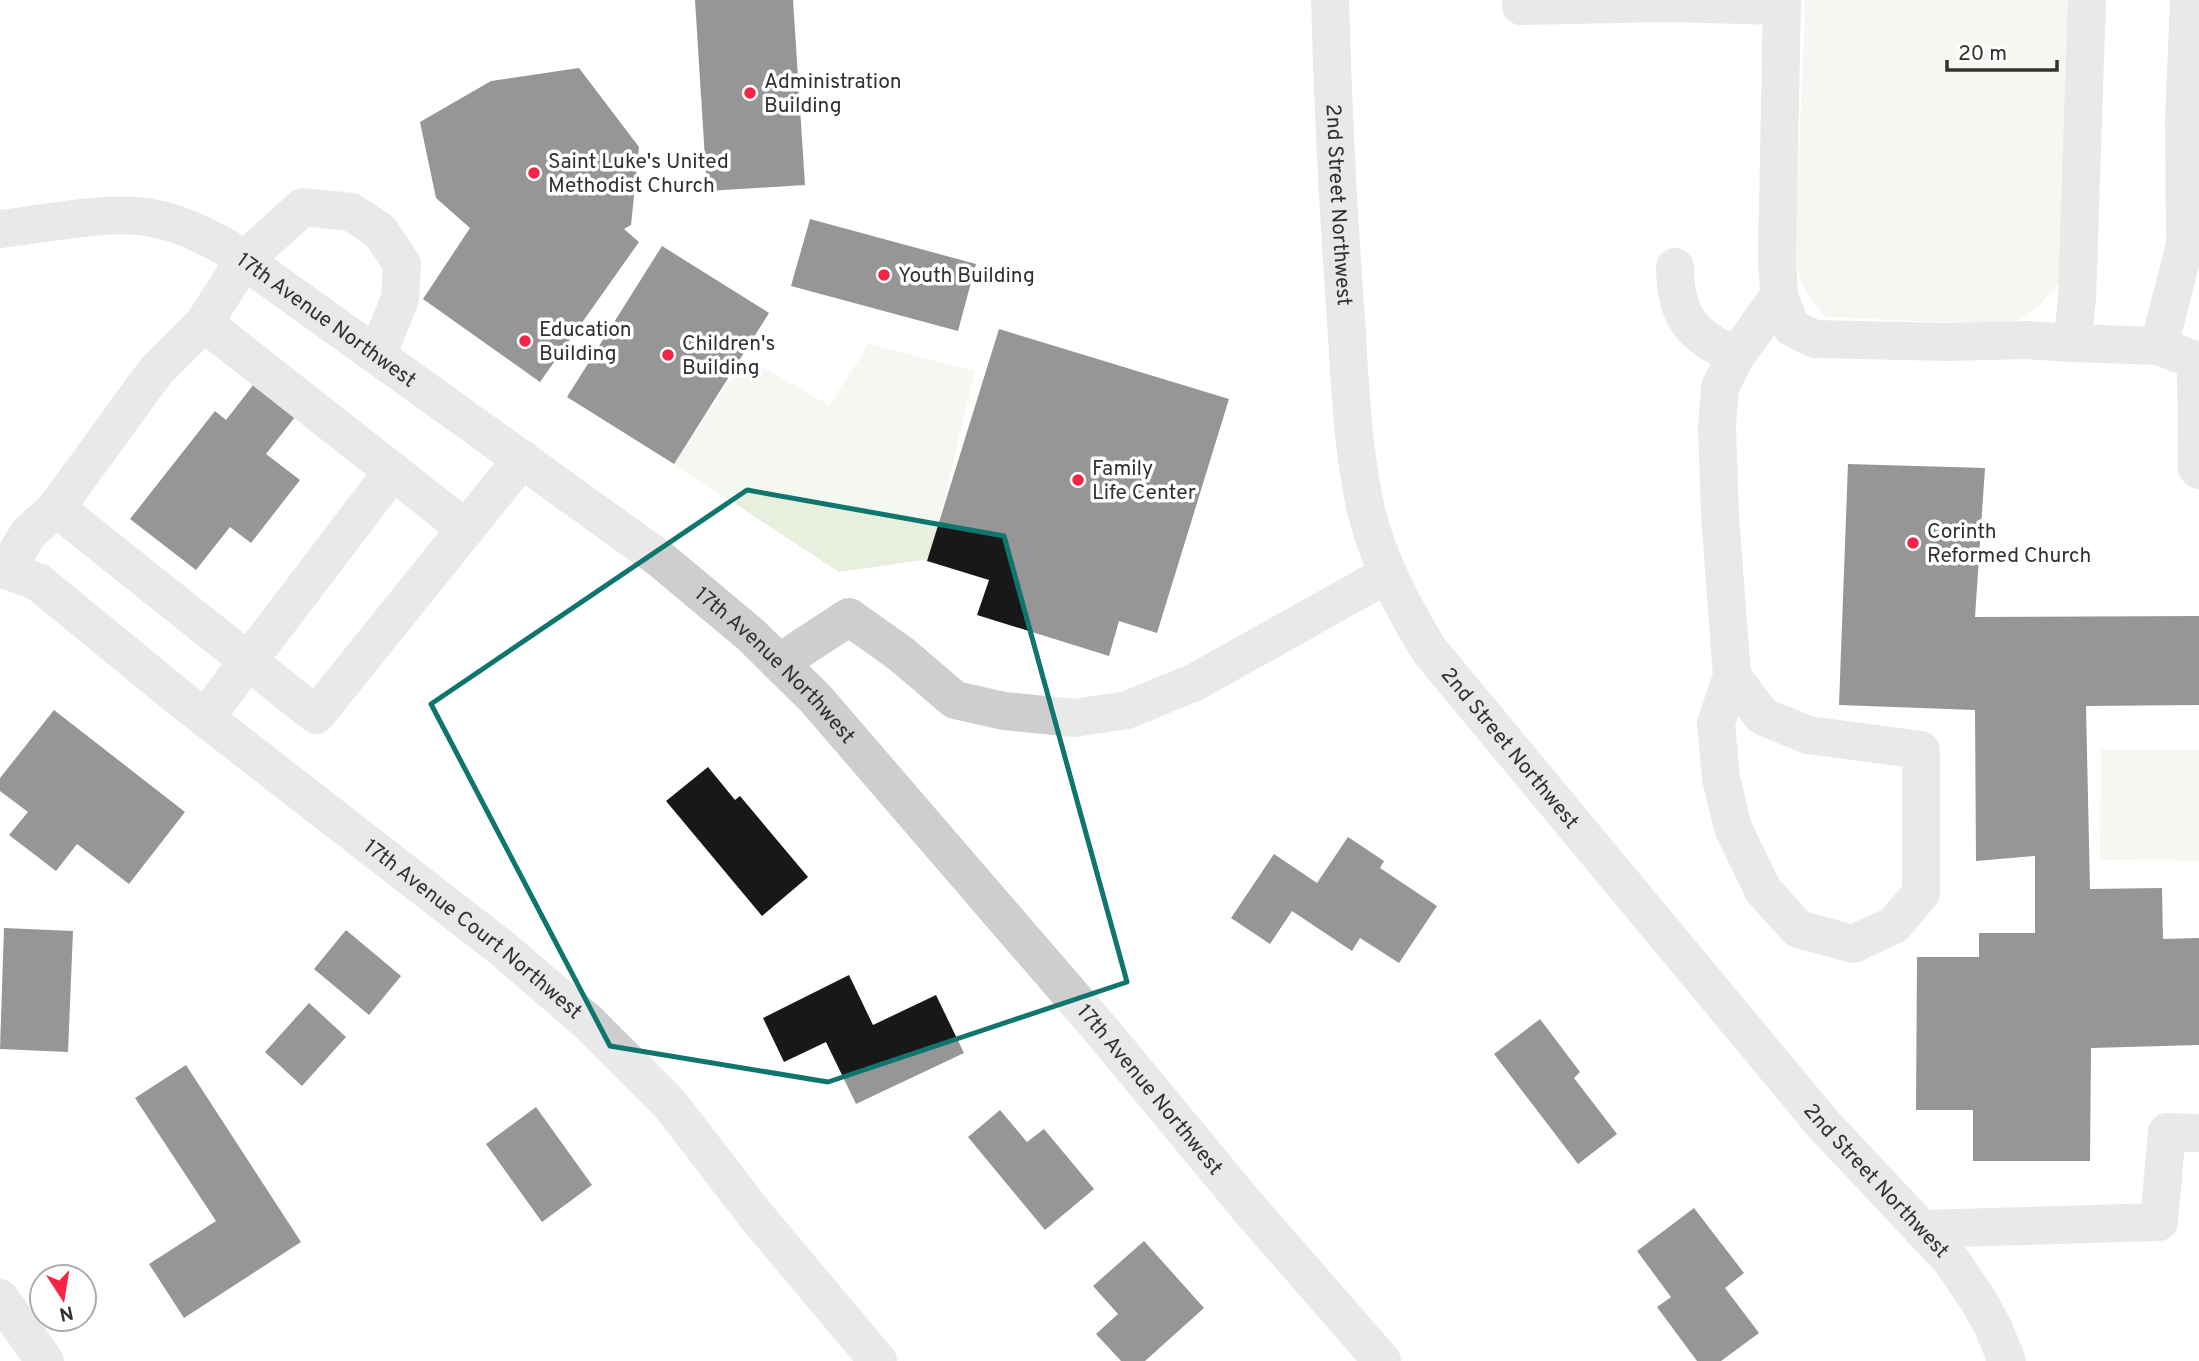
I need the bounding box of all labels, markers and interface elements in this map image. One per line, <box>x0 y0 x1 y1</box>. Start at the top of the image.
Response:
scale bar <box>1947 28 2057 72</box>
text: 20 m <box>1958 41 2007 68</box>
place label: Administration Building <box>764 69 902 120</box>
marker: Administration Building <box>742 85 758 101</box>
street label: 2nd Street Northwest <box>1319 103 1357 307</box>
place label: Saint Luke's United Methodist Church <box>548 149 729 200</box>
marker: Saint Luke's United Methodist Church <box>526 165 542 181</box>
street label: 17th Avenue Northwest <box>231 247 421 394</box>
place label: Youth Building <box>898 263 1035 290</box>
marker: Youth Building <box>876 267 892 283</box>
place label: Education Building <box>539 317 632 368</box>
place label: Children's Building <box>682 331 775 382</box>
marker: Education Building <box>517 333 533 349</box>
marker: Children's Building <box>660 347 676 363</box>
place label: Family Life Center <box>1092 456 1196 507</box>
marker: Family Life Center <box>1070 472 1086 488</box>
place label: Corinth Reformed Church <box>1927 519 2091 570</box>
marker: Corinth Reformed Church <box>1905 535 1921 551</box>
street label: 17th Avenue Northwest <box>688 581 860 750</box>
street label: 2nd Street Northwest <box>1434 662 1584 835</box>
street label: 17th Avenue Court Northwest <box>357 834 587 1026</box>
street label: 17th Avenue Northwest <box>1070 999 1228 1181</box>
street label: 2nd Street Northwest <box>1797 1098 1954 1265</box>
north arrow <box>28 1263 98 1333</box>
text: N <box>57 1300 75 1326</box>

